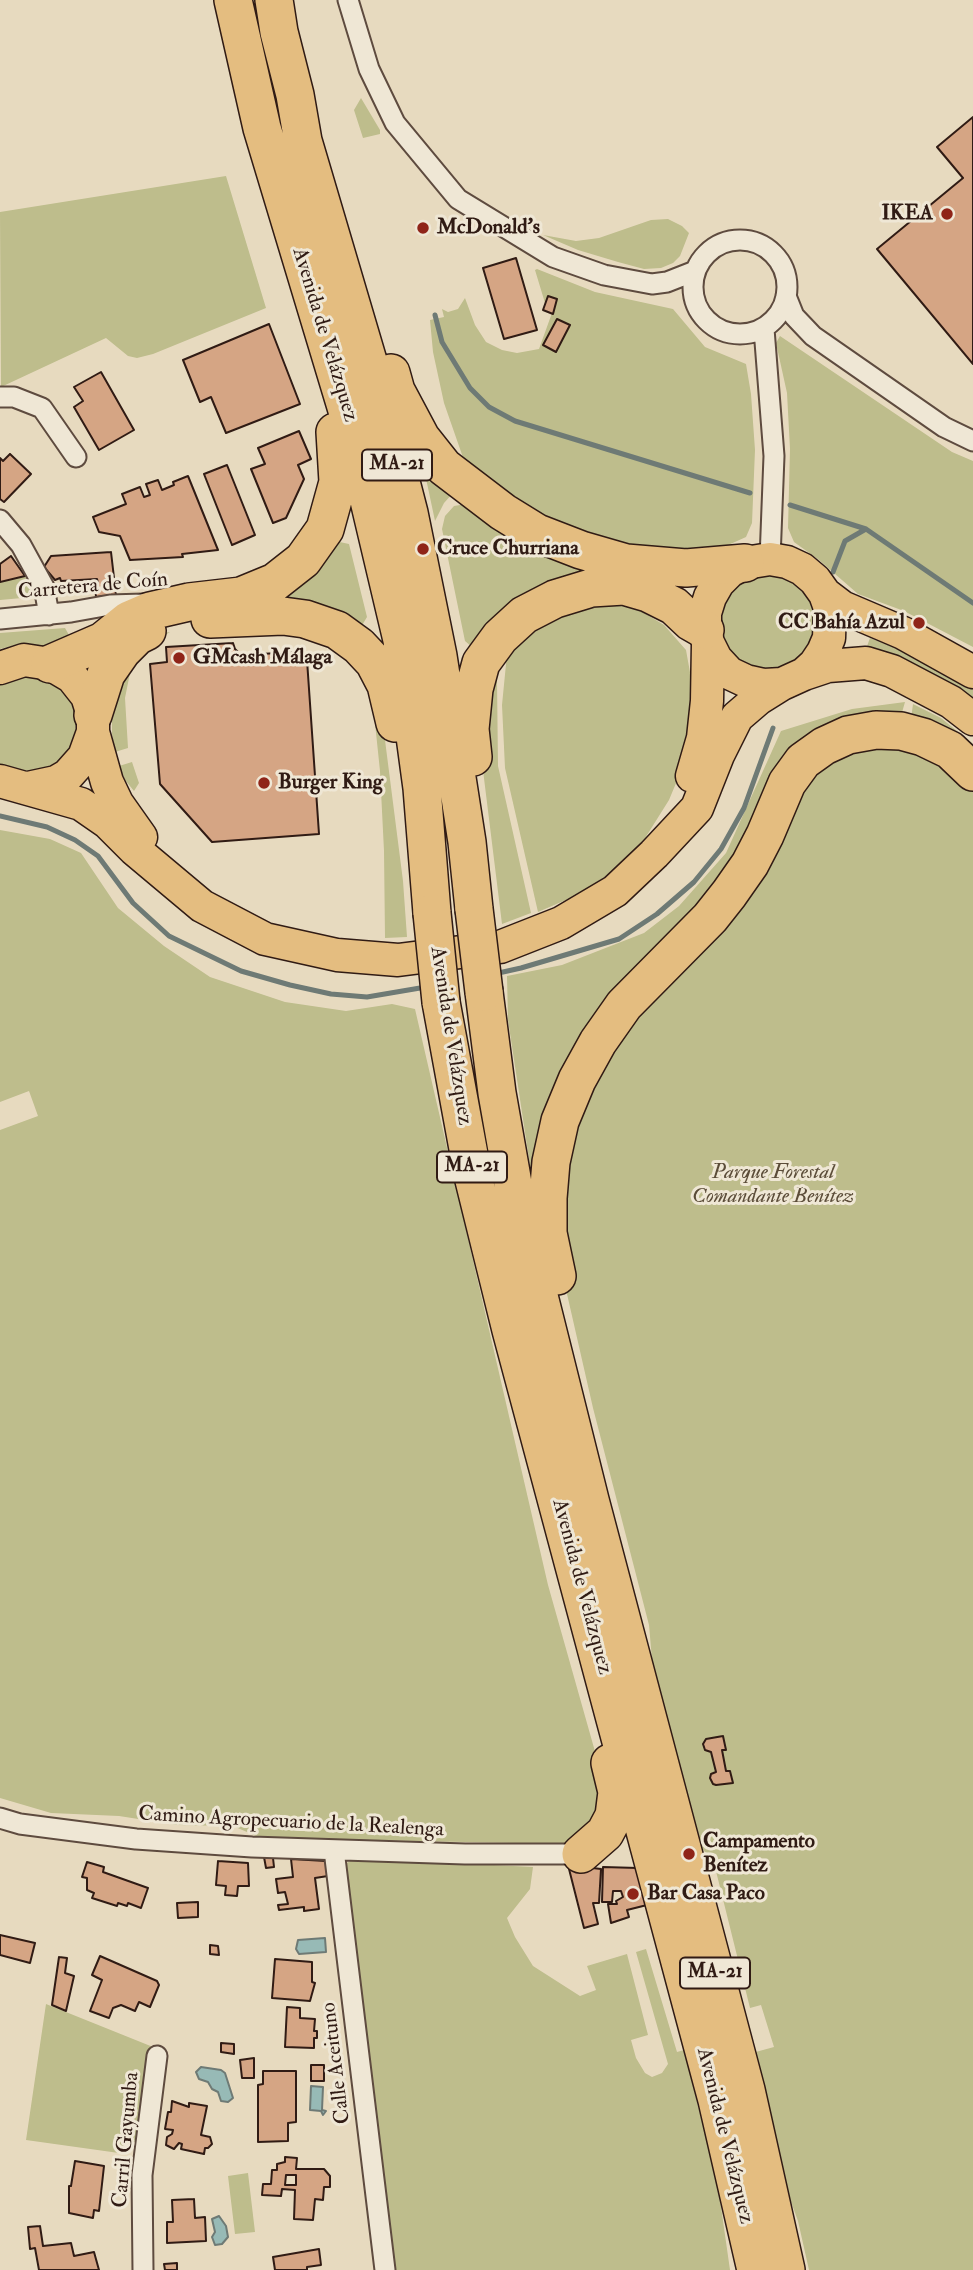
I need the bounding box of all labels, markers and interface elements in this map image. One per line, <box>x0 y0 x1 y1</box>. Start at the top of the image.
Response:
place label: IKEA <box>881 201 933 227</box>
marker: IKEA <box>939 206 955 222</box>
place label: McDonald's <box>437 215 540 241</box>
marker: McDonald's <box>415 220 431 236</box>
street label: Avenida de Velázquez <box>286 245 362 425</box>
road number: MA-21 <box>362 450 432 480</box>
place label: Cruce Churriana <box>437 536 579 562</box>
marker: Cruce Churriana <box>415 541 431 557</box>
street label: Carretera de Coín <box>17 568 169 606</box>
place label: CC Bahía Azul <box>778 610 905 636</box>
marker: CC Bahía Azul <box>911 615 927 631</box>
place label: GMcash Málaga <box>193 645 332 671</box>
marker: GMcash Málaga <box>171 650 187 666</box>
place label: Burger King <box>278 770 383 796</box>
marker: Burger King <box>256 775 272 791</box>
street label: Avenida de Velázquez <box>423 945 477 1127</box>
road number: MA-21 <box>437 1152 507 1182</box>
park label: Parque Forestal Comandante Benítez <box>692 1160 854 1210</box>
street label: Avenida de Velázquez <box>545 1497 617 1677</box>
street label: Camino Agropecuario de la Realenga <box>138 1802 444 1844</box>
place label: Campamento Benítez <box>703 1829 815 1879</box>
marker: Campamento Benítez <box>681 1846 697 1862</box>
place label: Bar Casa Paco <box>647 1881 765 1907</box>
marker: Bar Casa Paco <box>625 1886 641 1902</box>
road number: MA-21 <box>680 1957 750 1988</box>
street label: Calle Aceituno <box>317 2001 357 2125</box>
street label: Avenida de Velázquez <box>690 2045 758 2227</box>
street label: Carril Gayumba <box>109 2071 145 2209</box>

